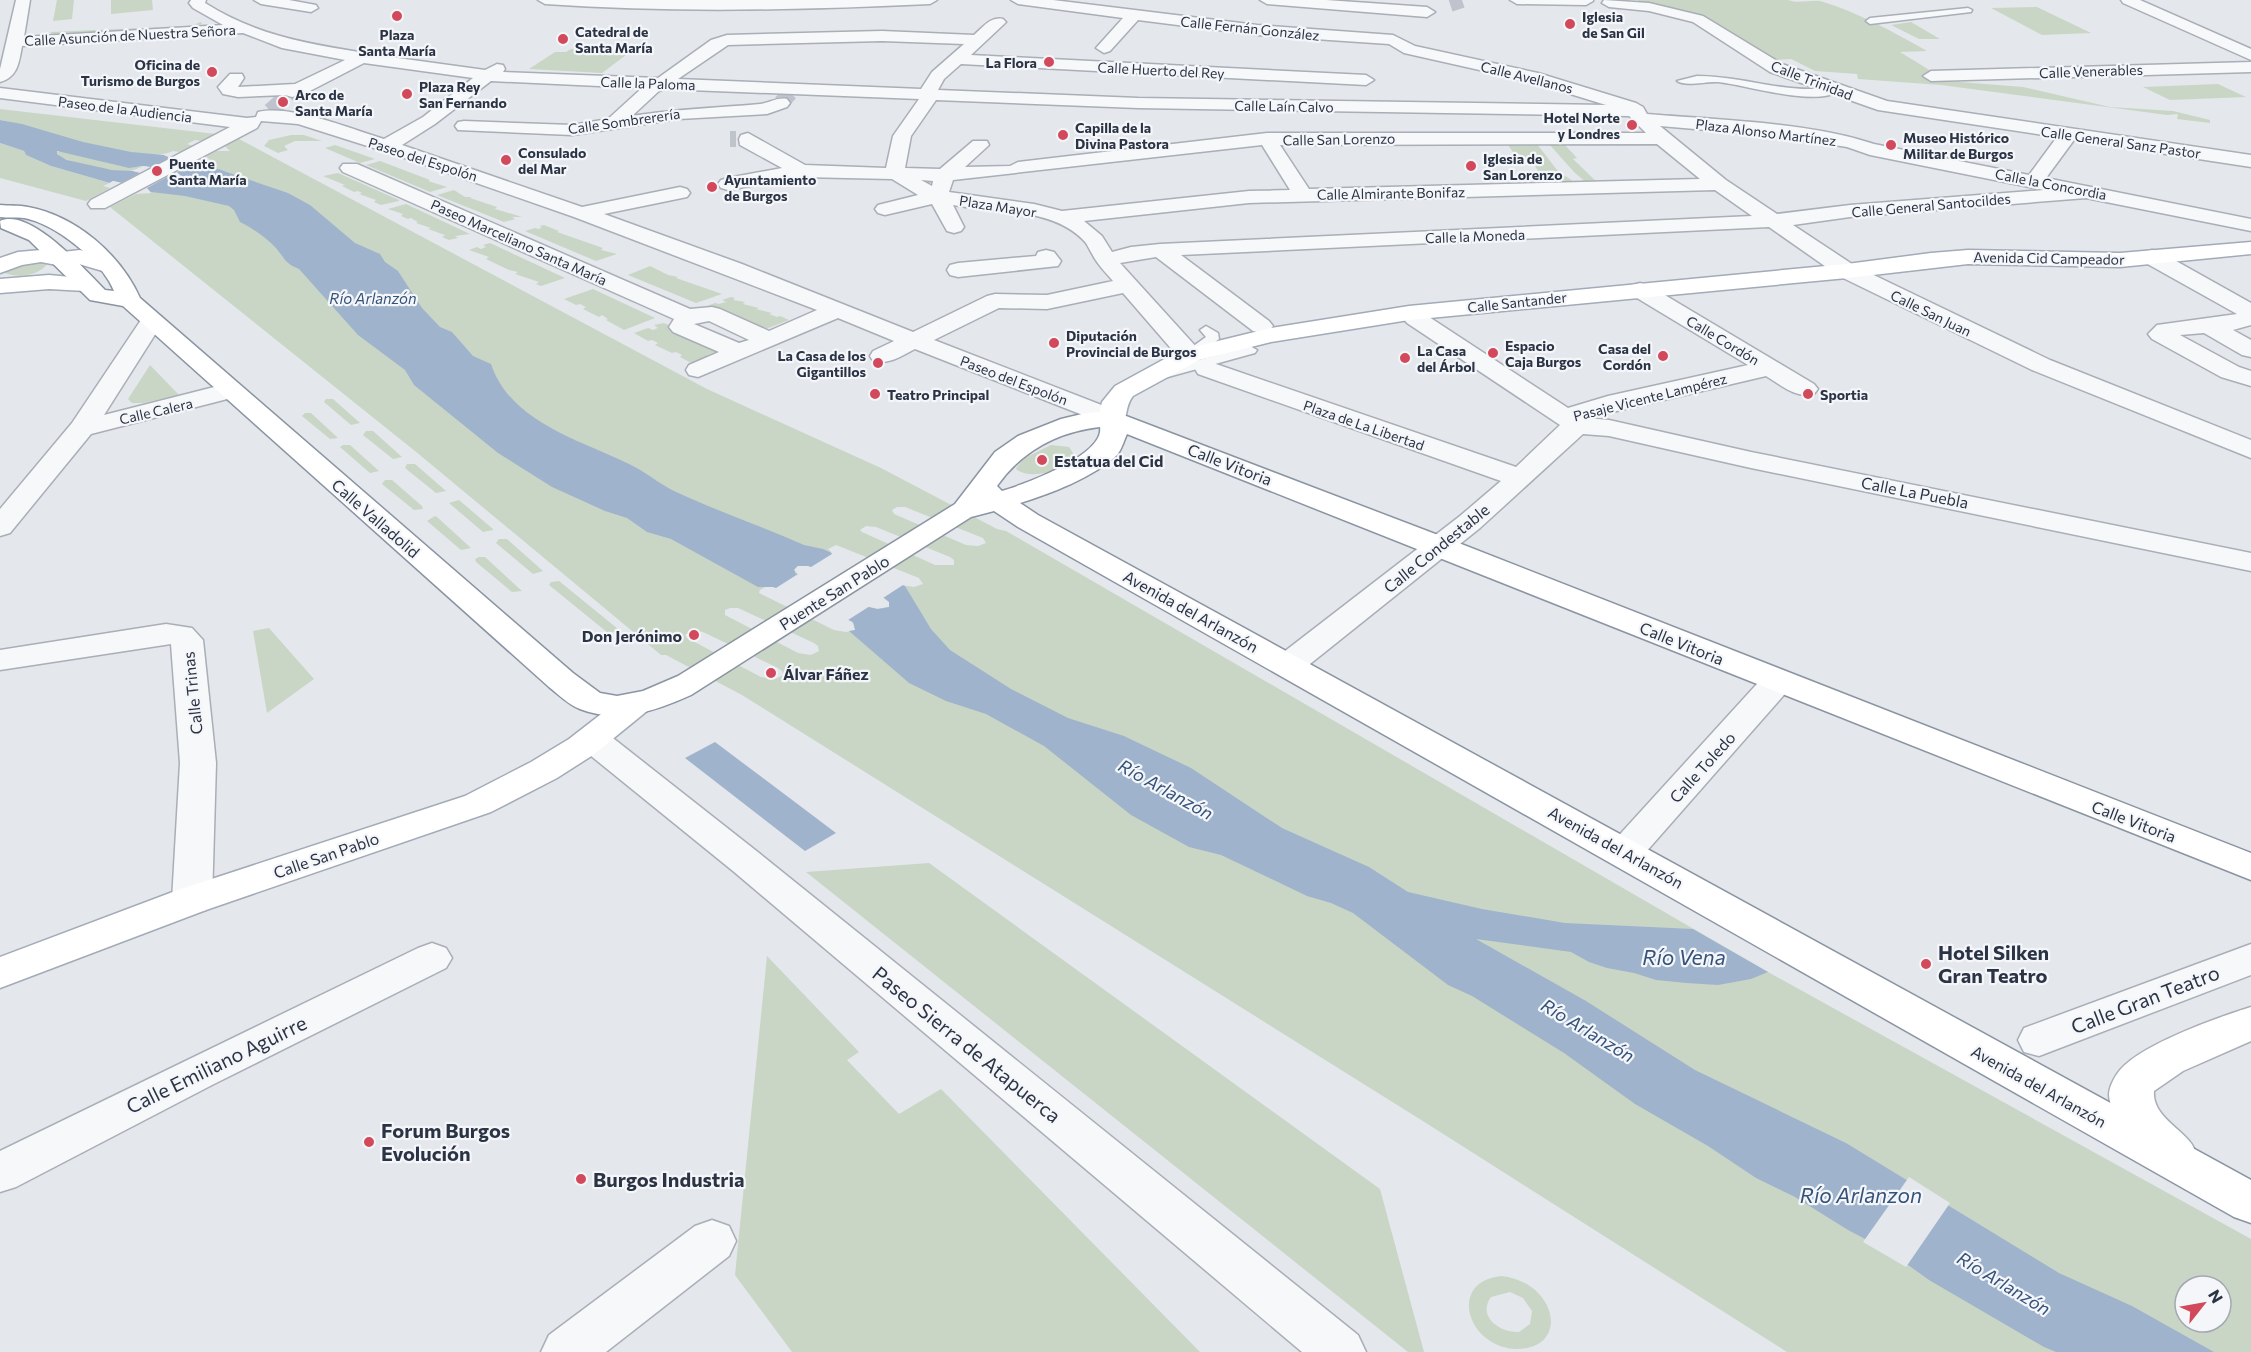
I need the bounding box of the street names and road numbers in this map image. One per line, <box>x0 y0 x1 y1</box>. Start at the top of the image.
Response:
street label: Calle Fernán González <box>1180 12 1320 44</box>
street label: Calle Asunción de Nuestra Señora <box>24 21 236 49</box>
street label: Calle Avellanos <box>1479 57 1575 97</box>
street label: Calle Trinidad <box>1769 57 1855 103</box>
street label: Calle Huerto del Rey <box>1097 58 1225 82</box>
street label: Calle Venerables <box>2039 61 2143 81</box>
street label: Calle la Paloma <box>600 73 696 93</box>
street label: Paseo de la Audiencia <box>57 92 193 126</box>
street label: Calle Laín Calvo <box>1234 97 1334 115</box>
street label: Calle Sombrerería <box>567 105 681 137</box>
street label: Plaza Alonso Martínez <box>1695 115 1837 149</box>
street label: Calle General Sanz Pastor <box>2040 122 2202 162</box>
street label: Calle San Lorenzo <box>1282 130 1396 148</box>
street label: Paseo del Espolón <box>366 133 480 185</box>
street label: Calle la Concordia <box>1994 165 2108 203</box>
street label: Calle Almirante Bonifaz <box>1317 183 1465 203</box>
street label: Calle General Santocildes <box>1851 190 2011 220</box>
street label: Plaza Mayor <box>958 192 1038 221</box>
street label: Paseo Marceliano Santa María <box>428 195 610 289</box>
street label: Calle la Moneda <box>1425 226 1525 246</box>
street label: Avenida Cid Campeador <box>1973 248 2125 268</box>
street label: Calle San Juan <box>1888 286 1974 340</box>
street label: Calle Santander <box>1466 288 1568 316</box>
street label: Calle Cordón <box>1684 312 1762 368</box>
street label: Paseo del Espolón <box>958 352 1070 408</box>
street label: Pasaje Vicente Lampérez <box>1571 370 1729 424</box>
street label: Calle Calera <box>118 394 194 428</box>
street label: Plaza de La Libertad <box>1301 396 1427 454</box>
street label: Calle Vitoria <box>1185 439 1275 489</box>
street label: Calle La Puebla <box>1860 472 1970 512</box>
street label: Calle Valladolid <box>328 475 424 561</box>
street label: Calle Condestable <box>1379 500 1493 596</box>
street label: Puente San Pablo <box>776 551 892 633</box>
street label: Avenida del Arlanzón <box>1120 566 1262 656</box>
street label: Calle Vitoria <box>1637 618 1727 668</box>
street label: Calle Trinas <box>178 651 206 735</box>
street label: Calle Toledo <box>1665 728 1739 806</box>
street label: Calle Vitoria <box>2089 796 2179 846</box>
street label: Avenida del Arlanzón <box>1545 802 1687 892</box>
street label: Calle San Pablo <box>271 828 381 882</box>
street label: Calle Gran Teatro <box>2067 960 2223 1038</box>
street label: Paseo Sierra de Atapuerca <box>868 961 1066 1127</box>
street label: Calle Emiliano Aguirre <box>122 1010 310 1118</box>
street label: Avenida del Arlanzón <box>1968 1041 2110 1131</box>

